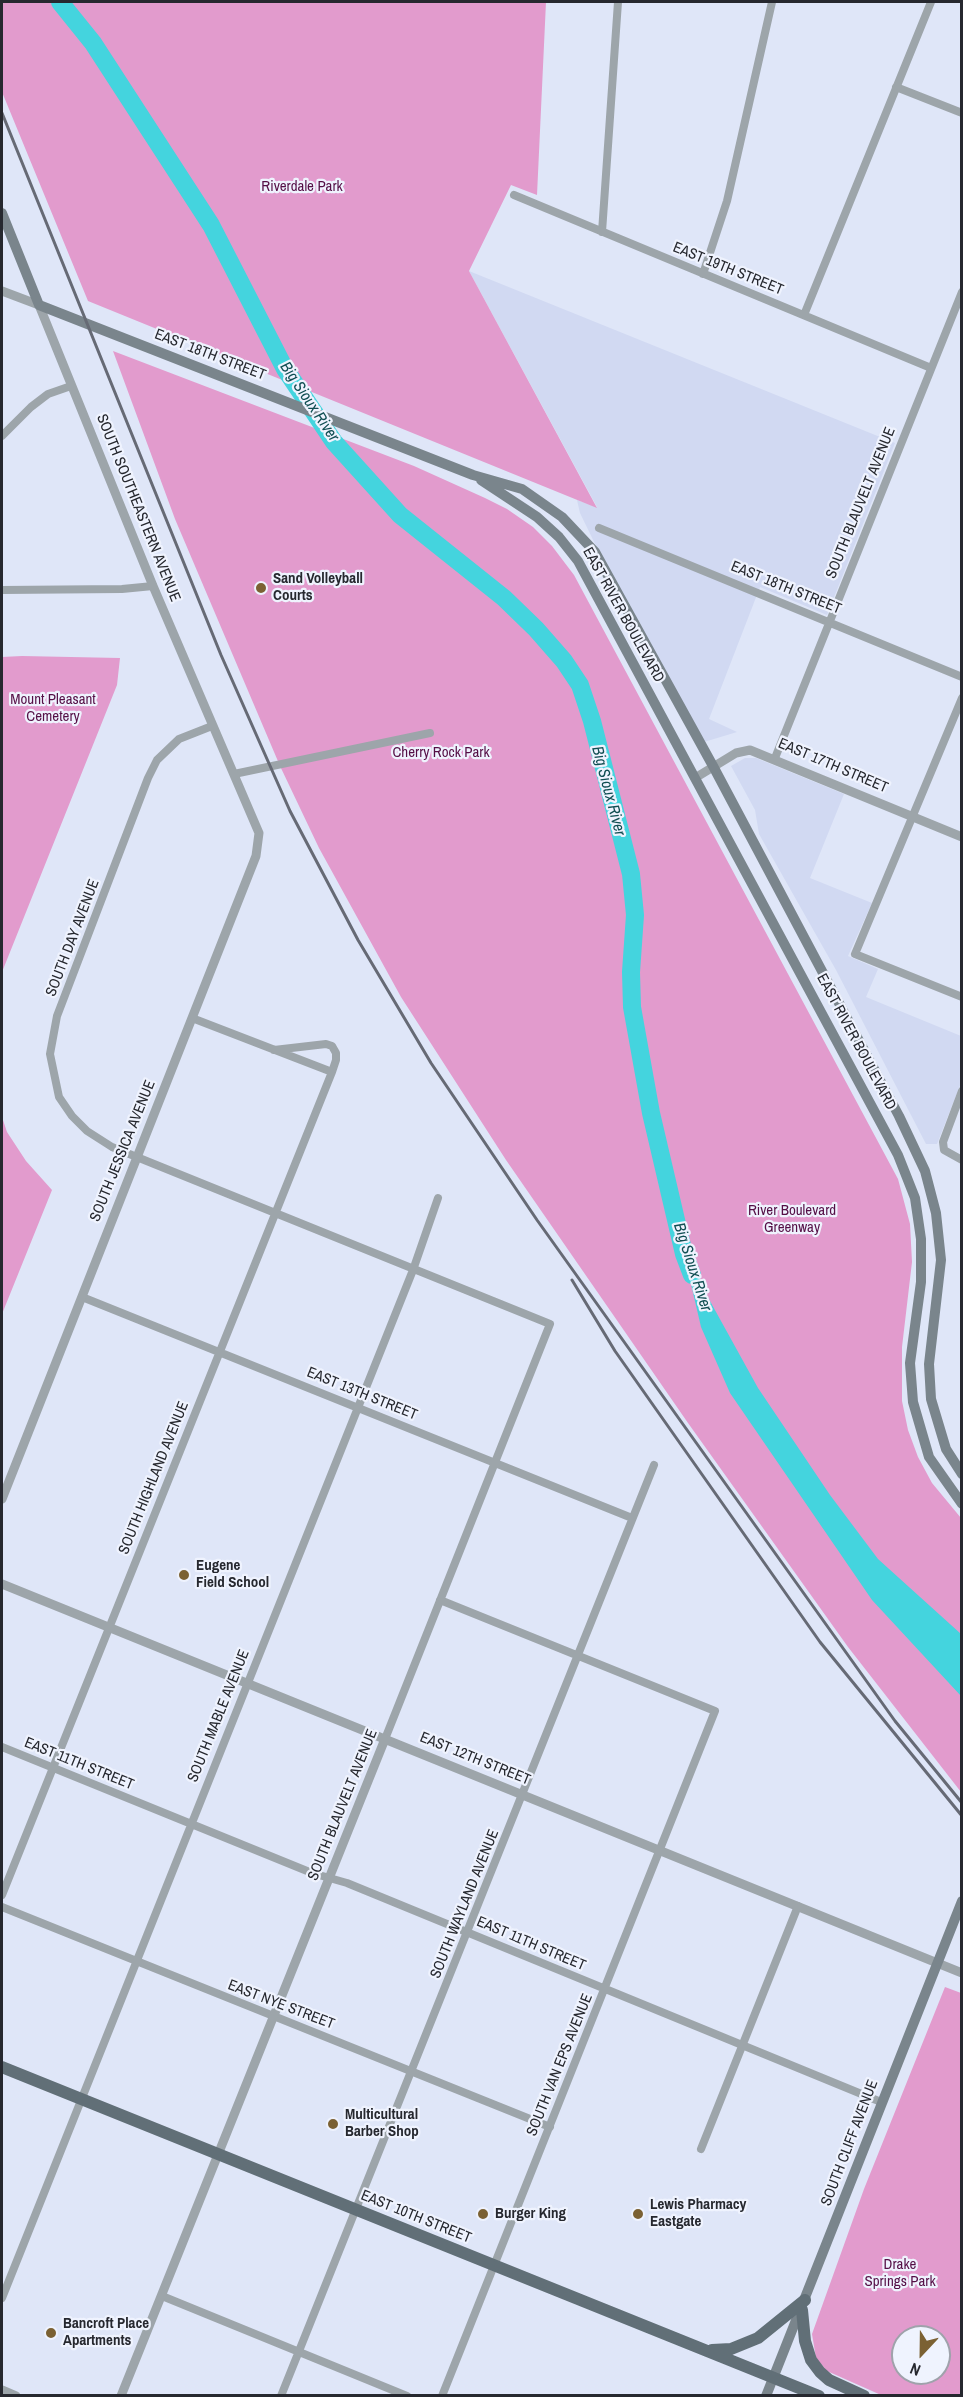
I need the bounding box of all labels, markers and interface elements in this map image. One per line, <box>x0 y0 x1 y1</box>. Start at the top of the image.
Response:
park label: Riverdale Park <box>261 178 343 196</box>
street label: EAST 19TH STREET <box>670 239 786 299</box>
street label: EAST 18TH STREET <box>152 326 268 384</box>
water label: Big Sioux River <box>275 359 343 445</box>
street label: SOUTH SOUTHEASTERN AVENUE <box>92 412 184 604</box>
street label: SOUTH BLAUVELT AVENUE <box>822 425 900 581</box>
street label: EAST RIVER BOULEVARD <box>578 544 668 686</box>
street label: EAST 18TH STREET <box>728 558 844 618</box>
place label: Sand Volleyball Courts <box>273 570 363 605</box>
marker: Sand Volleyball Courts <box>254 581 268 595</box>
park label: Mount Pleasant Cemetery <box>10 691 96 726</box>
street label: EAST 17TH STREET <box>775 735 891 797</box>
park label: Cherry Rock Park <box>392 744 490 762</box>
water label: Big Sioux River <box>587 744 629 838</box>
street label: SOUTH DAY AVENUE <box>42 877 104 999</box>
street label: EAST RIVER BOULEVARD <box>812 971 900 1113</box>
street label: SOUTH JESSICA AVENUE <box>86 1078 160 1224</box>
park label: River Boulevard Greenway <box>748 1202 836 1237</box>
water label: Big Sioux River <box>669 1220 715 1314</box>
street label: EAST 13TH STREET <box>304 1364 420 1424</box>
street label: SOUTH HIGHLAND AVENUE <box>115 1399 193 1557</box>
place label: Eugene Field School <box>196 1557 269 1592</box>
marker: Eugene Field School <box>177 1568 191 1582</box>
street label: SOUTH MABLE AVENUE <box>184 1647 254 1785</box>
street label: SOUTH BLAUVELT AVENUE <box>304 1727 382 1883</box>
street label: EAST 12TH STREET <box>417 1729 533 1789</box>
street label: EAST 11TH STREET <box>22 1734 136 1794</box>
street label: SOUTH WAYLAND AVENUE <box>427 1827 503 1981</box>
street label: EAST 11TH STREET <box>474 1913 588 1975</box>
street label: EAST NYE STREET <box>225 1976 337 2034</box>
street label: SOUTH VAN EPS AVENUE <box>523 1991 597 2139</box>
street label: SOUTH CLIFF AVENUE <box>818 2077 882 2209</box>
place label: Multicultural Barber Shop <box>345 2106 419 2141</box>
marker: Multicultural Barber Shop <box>326 2117 340 2131</box>
street label: EAST 10TH STREET <box>358 2187 474 2247</box>
place label: Lewis Pharmacy Eastgate <box>650 2196 746 2231</box>
place label: Burger King <box>495 2205 566 2223</box>
marker: Burger King <box>476 2207 490 2221</box>
marker: Lewis Pharmacy Eastgate <box>631 2207 645 2221</box>
park label: Drake Springs Park <box>864 2256 936 2291</box>
place label: Bancroft Place Apartments <box>63 2315 149 2350</box>
north arrow <box>891 2325 951 2385</box>
marker: Bancroft Place Apartments <box>44 2326 58 2340</box>
text: N <box>906 2358 924 2382</box>

